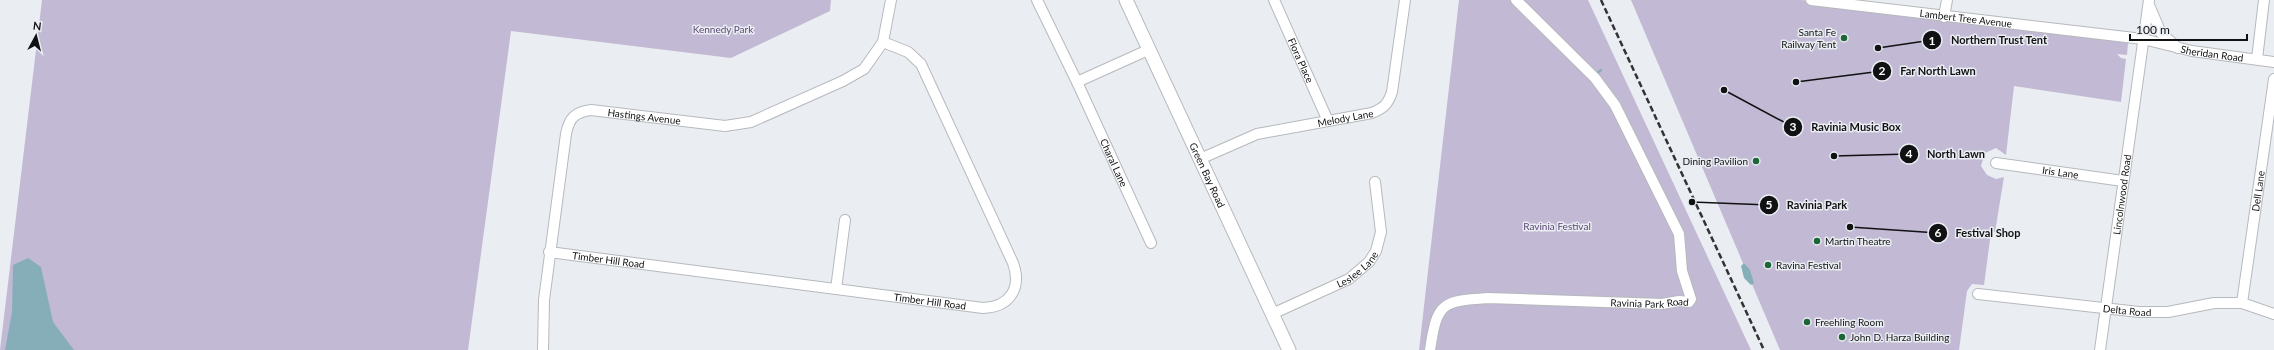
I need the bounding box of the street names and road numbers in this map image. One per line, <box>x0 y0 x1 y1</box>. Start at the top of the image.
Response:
street label: Lambert Tree Avenue <box>1919 7 2013 30</box>
street label: Flora Place <box>1286 36 1316 85</box>
street label: Sheridan Road <box>2180 42 2244 64</box>
street label: Hastings Avenue <box>607 106 681 127</box>
street label: Melody Lane <box>1316 107 1374 129</box>
street label: Charal Lane <box>1098 137 1130 189</box>
street label: Green Bay Road <box>1187 141 1228 209</box>
street label: Lincolnwood Road <box>2110 154 2133 235</box>
street label: Iris Lane <box>2041 164 2079 181</box>
street label: Dell Lane <box>2249 170 2267 212</box>
street label: Timber Hill Road <box>572 249 645 270</box>
street label: Leslee Lane <box>1335 249 1380 290</box>
street label: Timber Hill Road <box>893 291 967 312</box>
street label: Ravinia Park Road <box>1610 295 1689 310</box>
street label: Delta Road <box>2102 302 2151 318</box>

